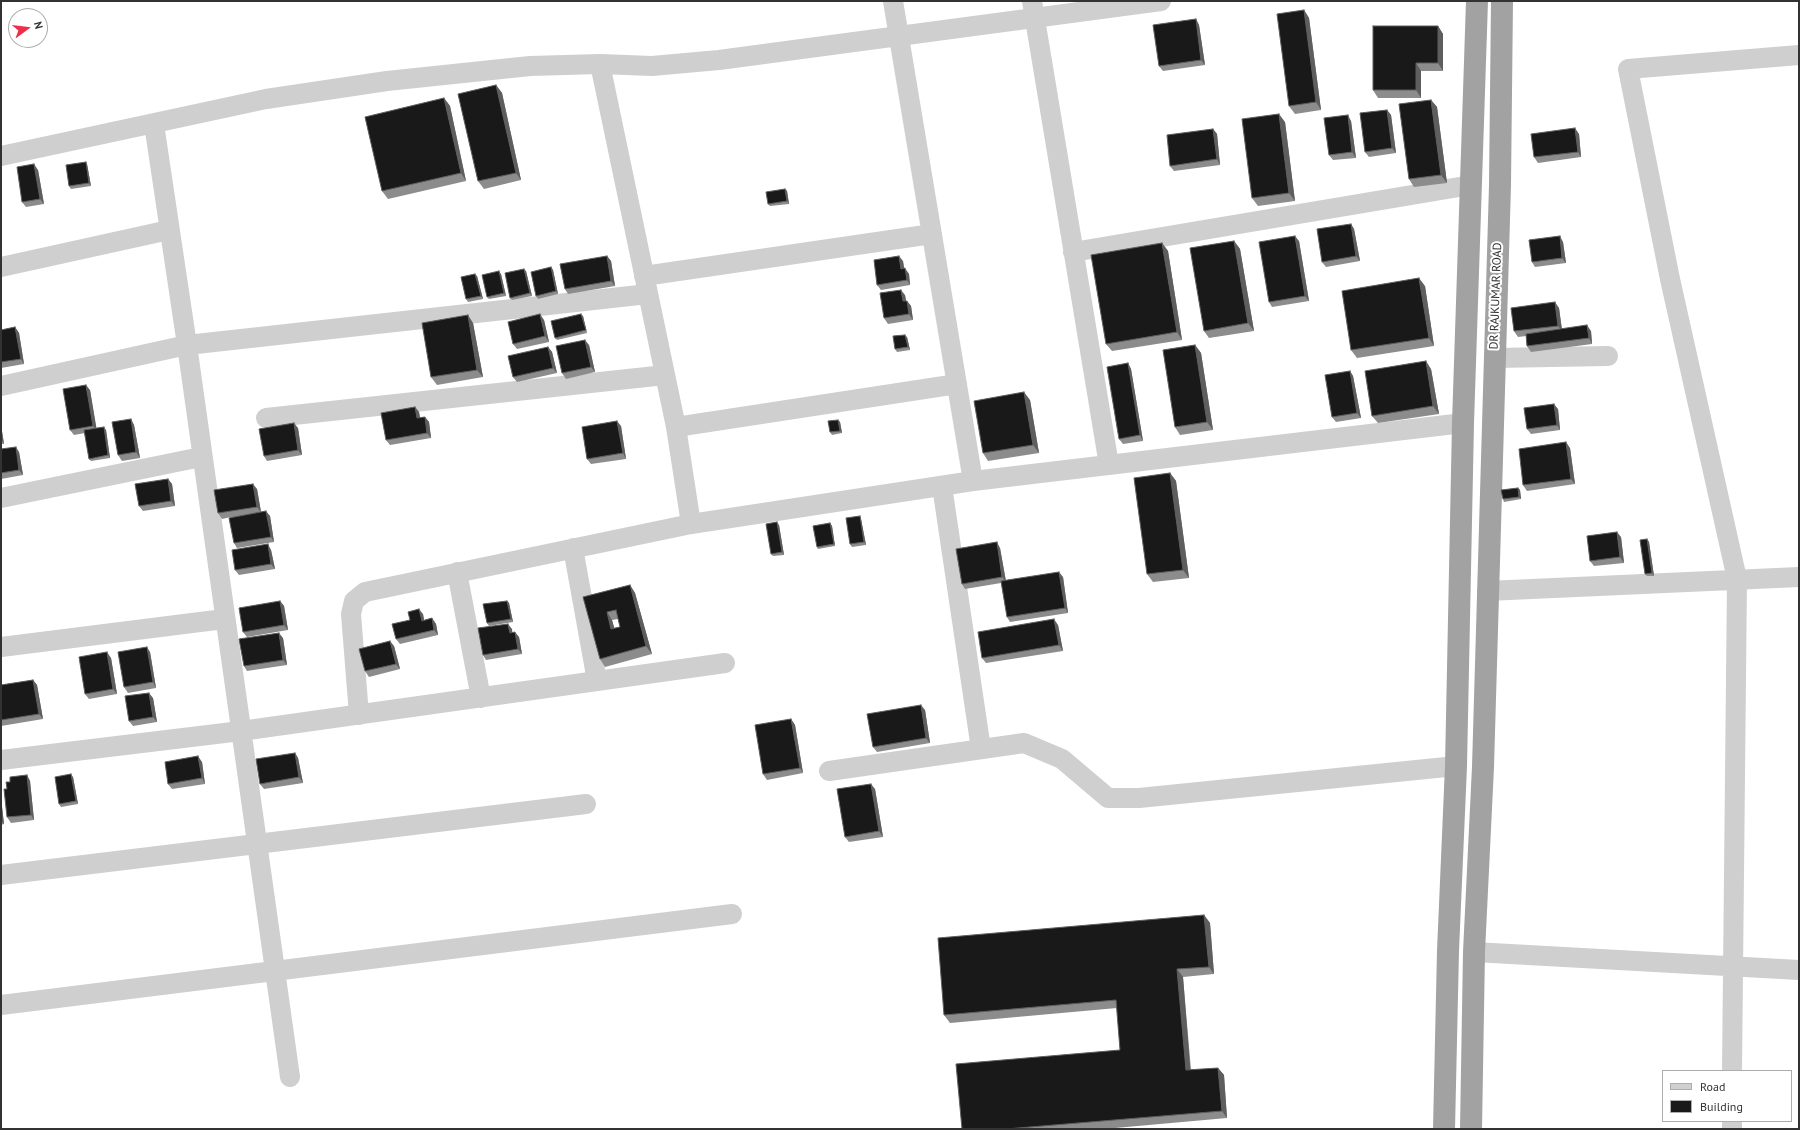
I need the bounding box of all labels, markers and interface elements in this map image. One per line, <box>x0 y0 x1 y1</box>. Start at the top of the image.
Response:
north arrow <box>8 8 48 48</box>
text: N <box>31 20 46 30</box>
street label: DR RAJKUMAR ROAD <box>1487 242 1505 350</box>
legend <box>1662 1070 1792 1122</box>
text: Road <box>1700 1079 1725 1094</box>
text: Building <box>1700 1099 1743 1114</box>

